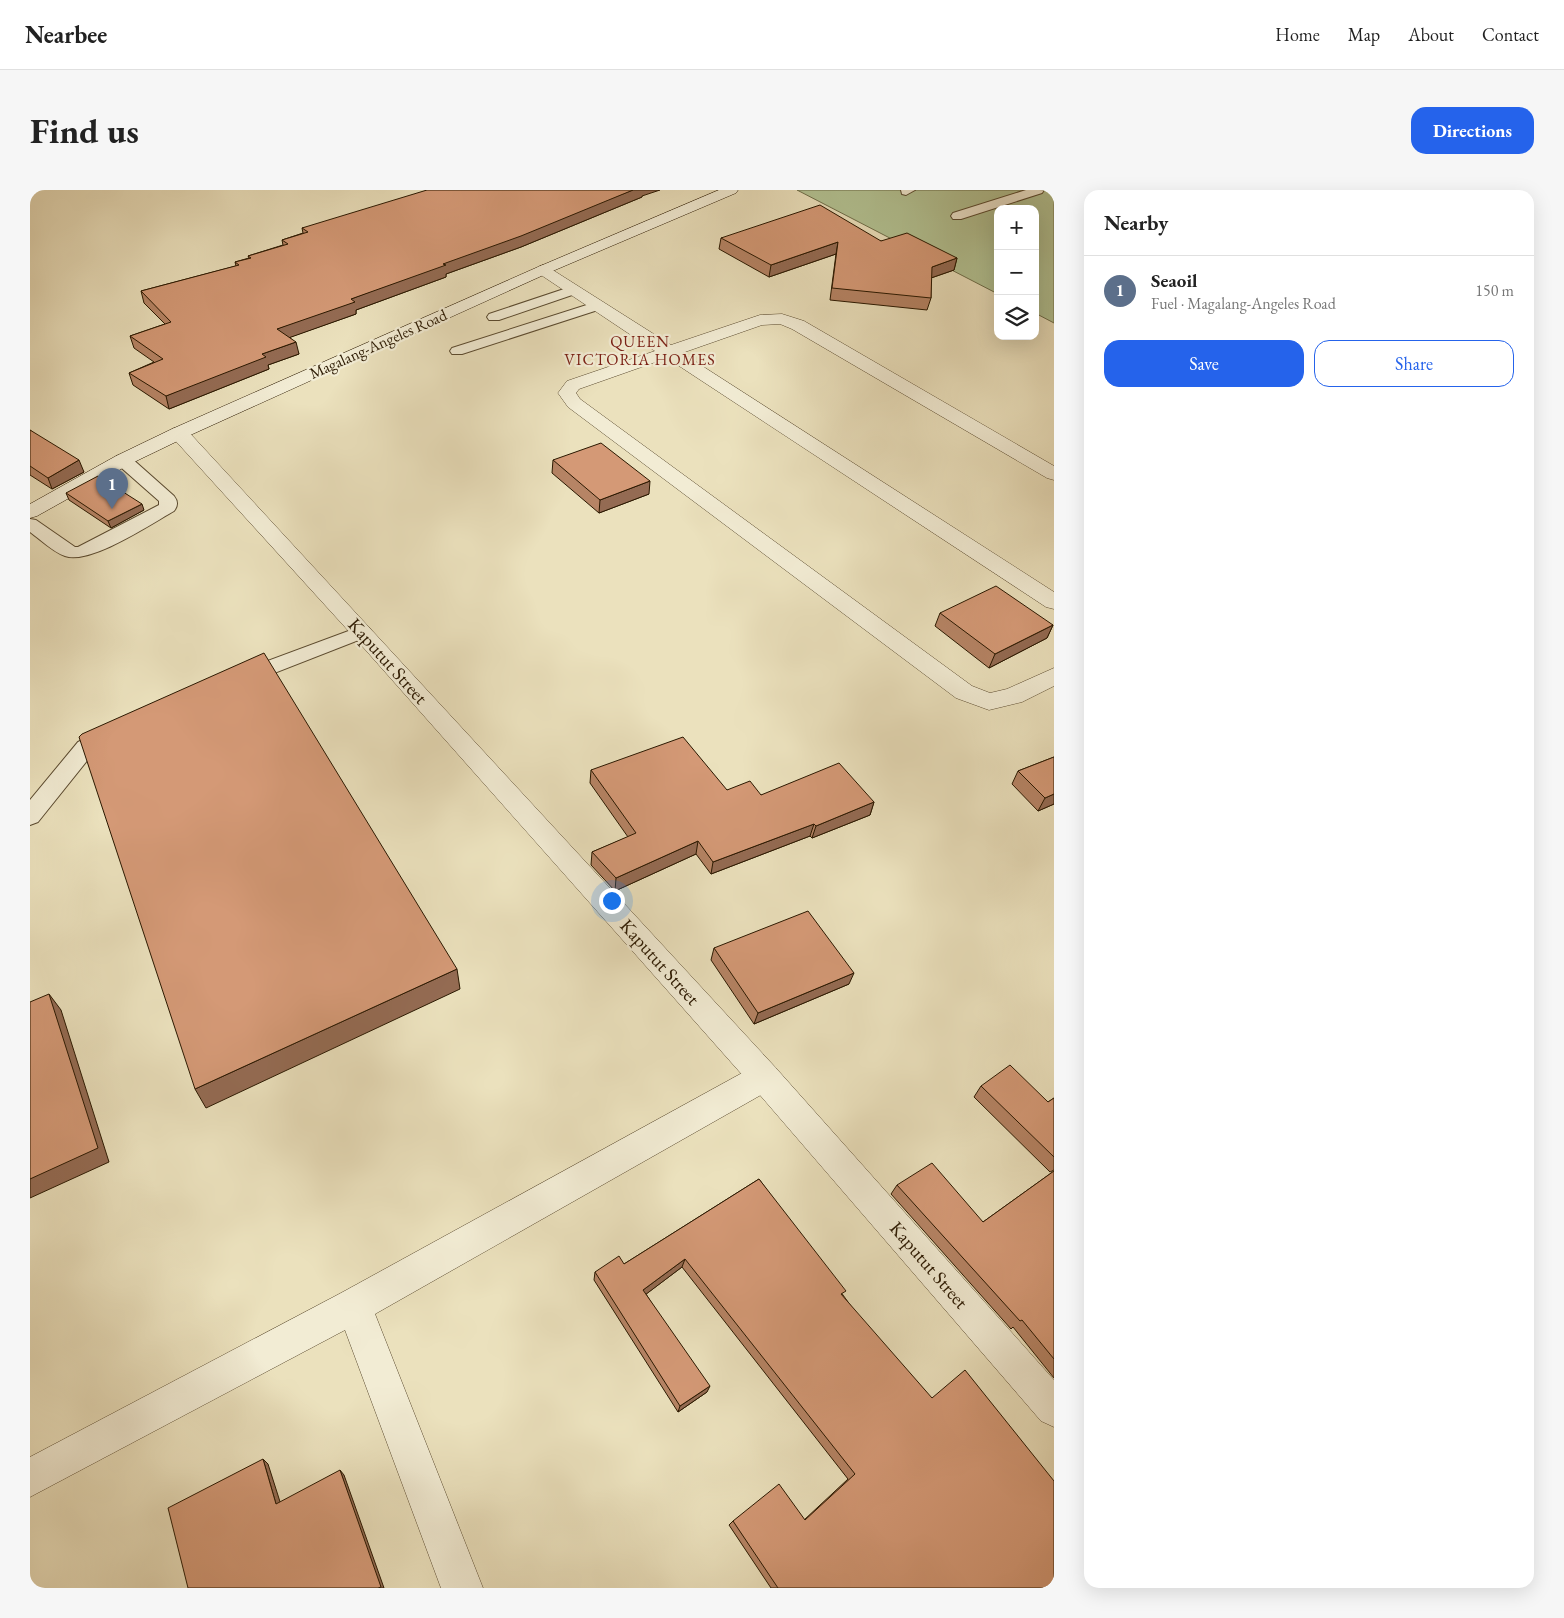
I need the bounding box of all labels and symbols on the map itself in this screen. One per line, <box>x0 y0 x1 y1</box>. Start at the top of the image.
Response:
street label: Magalang-Angeles Road <box>306 304 451 384</box>
district label: QUEEN VICTORIA HOMES <box>564 331 716 370</box>
pin: 1 <box>96 468 128 509</box>
street label: Kaputut Street <box>343 613 433 709</box>
your location <box>599 888 625 914</box>
street label: Kaputut Street <box>615 914 705 1010</box>
street label: Kaputut Street <box>884 1216 974 1314</box>

